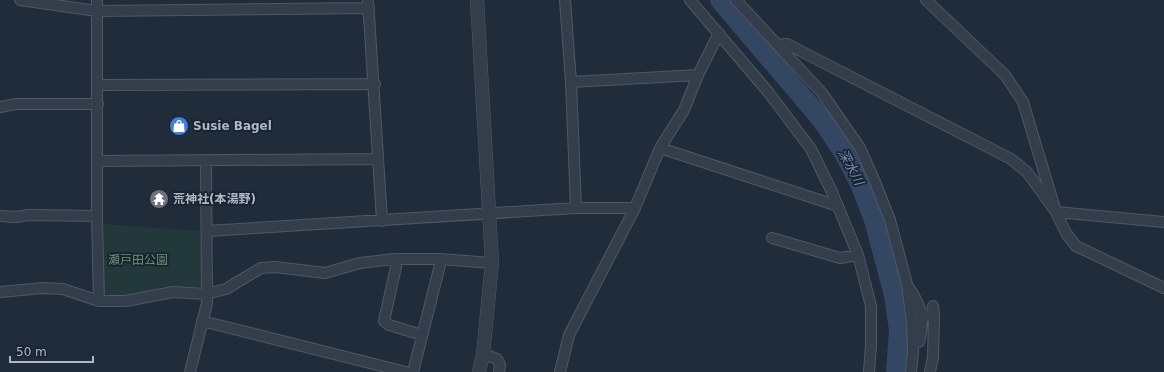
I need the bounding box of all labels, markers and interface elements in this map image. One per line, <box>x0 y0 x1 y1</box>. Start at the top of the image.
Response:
shop icon: Susie Bagel <box>168 115 190 137</box>
place label: Susie Bagel <box>193 119 272 133</box>
water label: 深水川 <box>835 146 868 189</box>
temple icon: 荒神社(本湯野) <box>148 188 170 210</box>
place label: 荒神社(本湯野) <box>173 192 256 206</box>
park label: 瀬戸田公園 <box>108 253 168 267</box>
scale bar <box>10 338 93 364</box>
text: 50 m <box>16 345 47 359</box>

